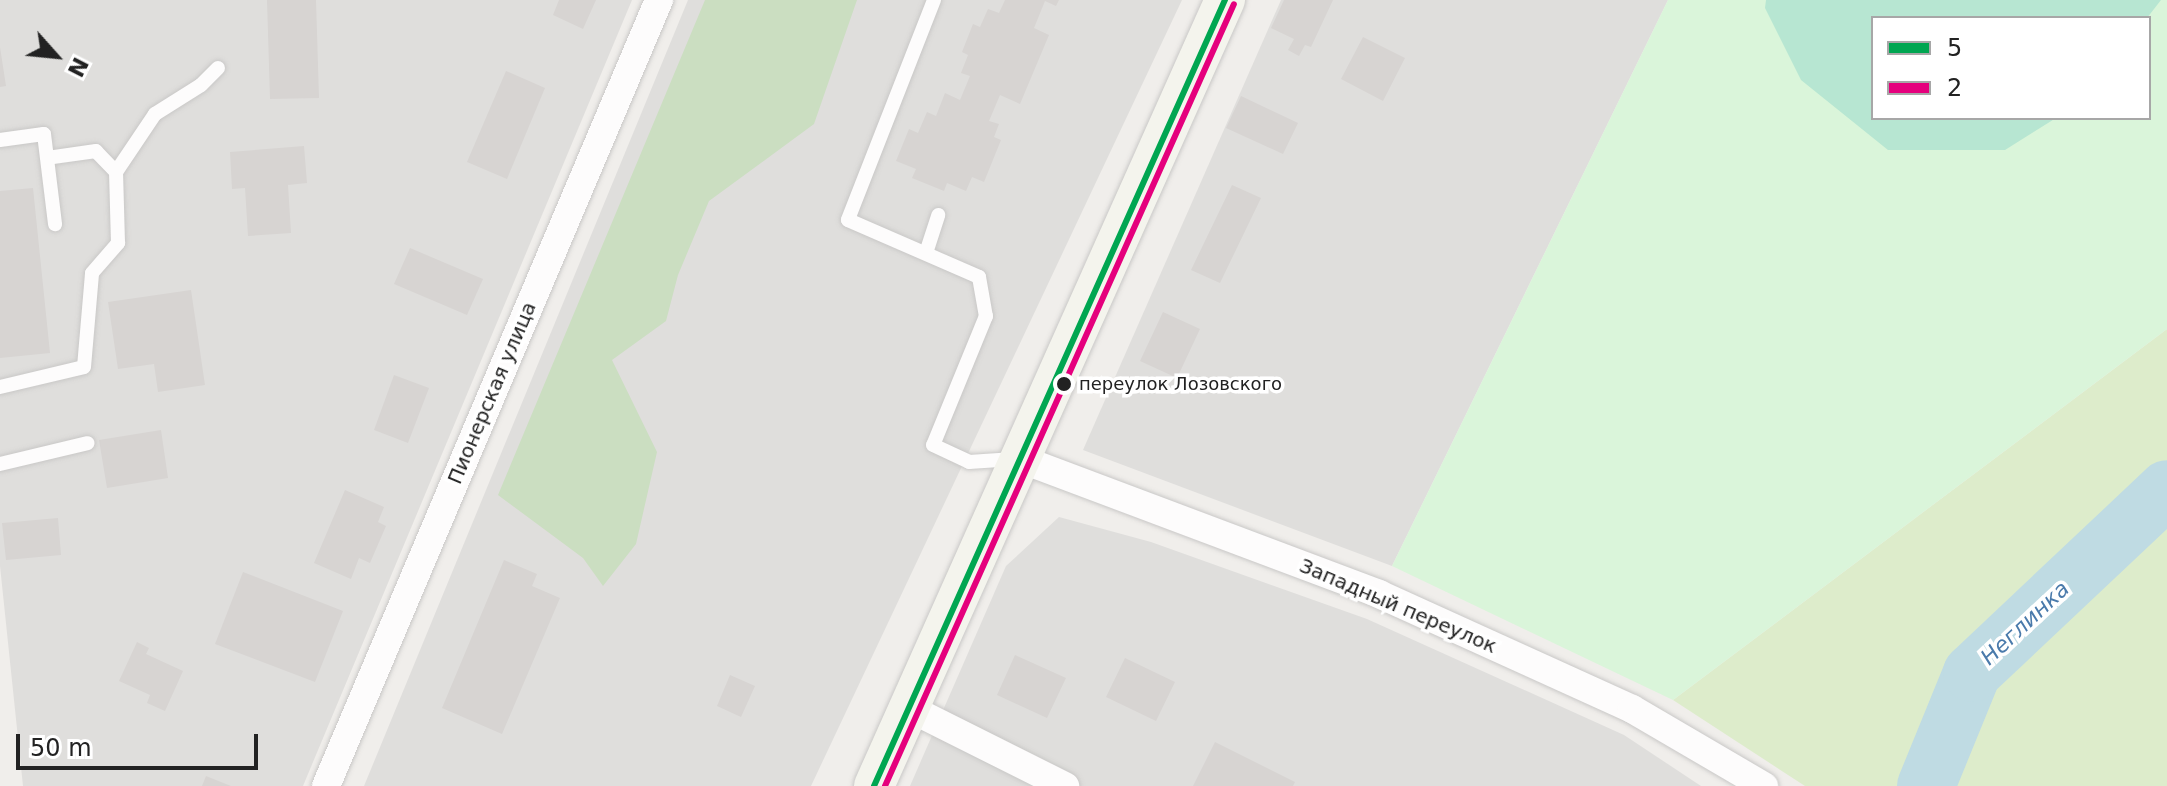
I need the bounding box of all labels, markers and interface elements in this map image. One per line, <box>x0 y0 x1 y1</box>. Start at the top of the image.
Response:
north arrow <box>16 16 96 96</box>
legend <box>1871 16 2151 120</box>
text: 5 <box>1947 34 1962 62</box>
text: N <box>63 53 93 81</box>
text: 2 <box>1947 74 1962 102</box>
street label: Пионерская улица <box>443 298 541 488</box>
place label: переулок Лозовского <box>1079 373 1282 395</box>
marker: переулок Лозовского <box>1056 376 1072 392</box>
street label: Западный переулок <box>1296 554 1500 658</box>
water label: Неглинка <box>1975 575 2075 671</box>
scale bar <box>20 718 262 768</box>
text: 50 m <box>30 734 92 762</box>

